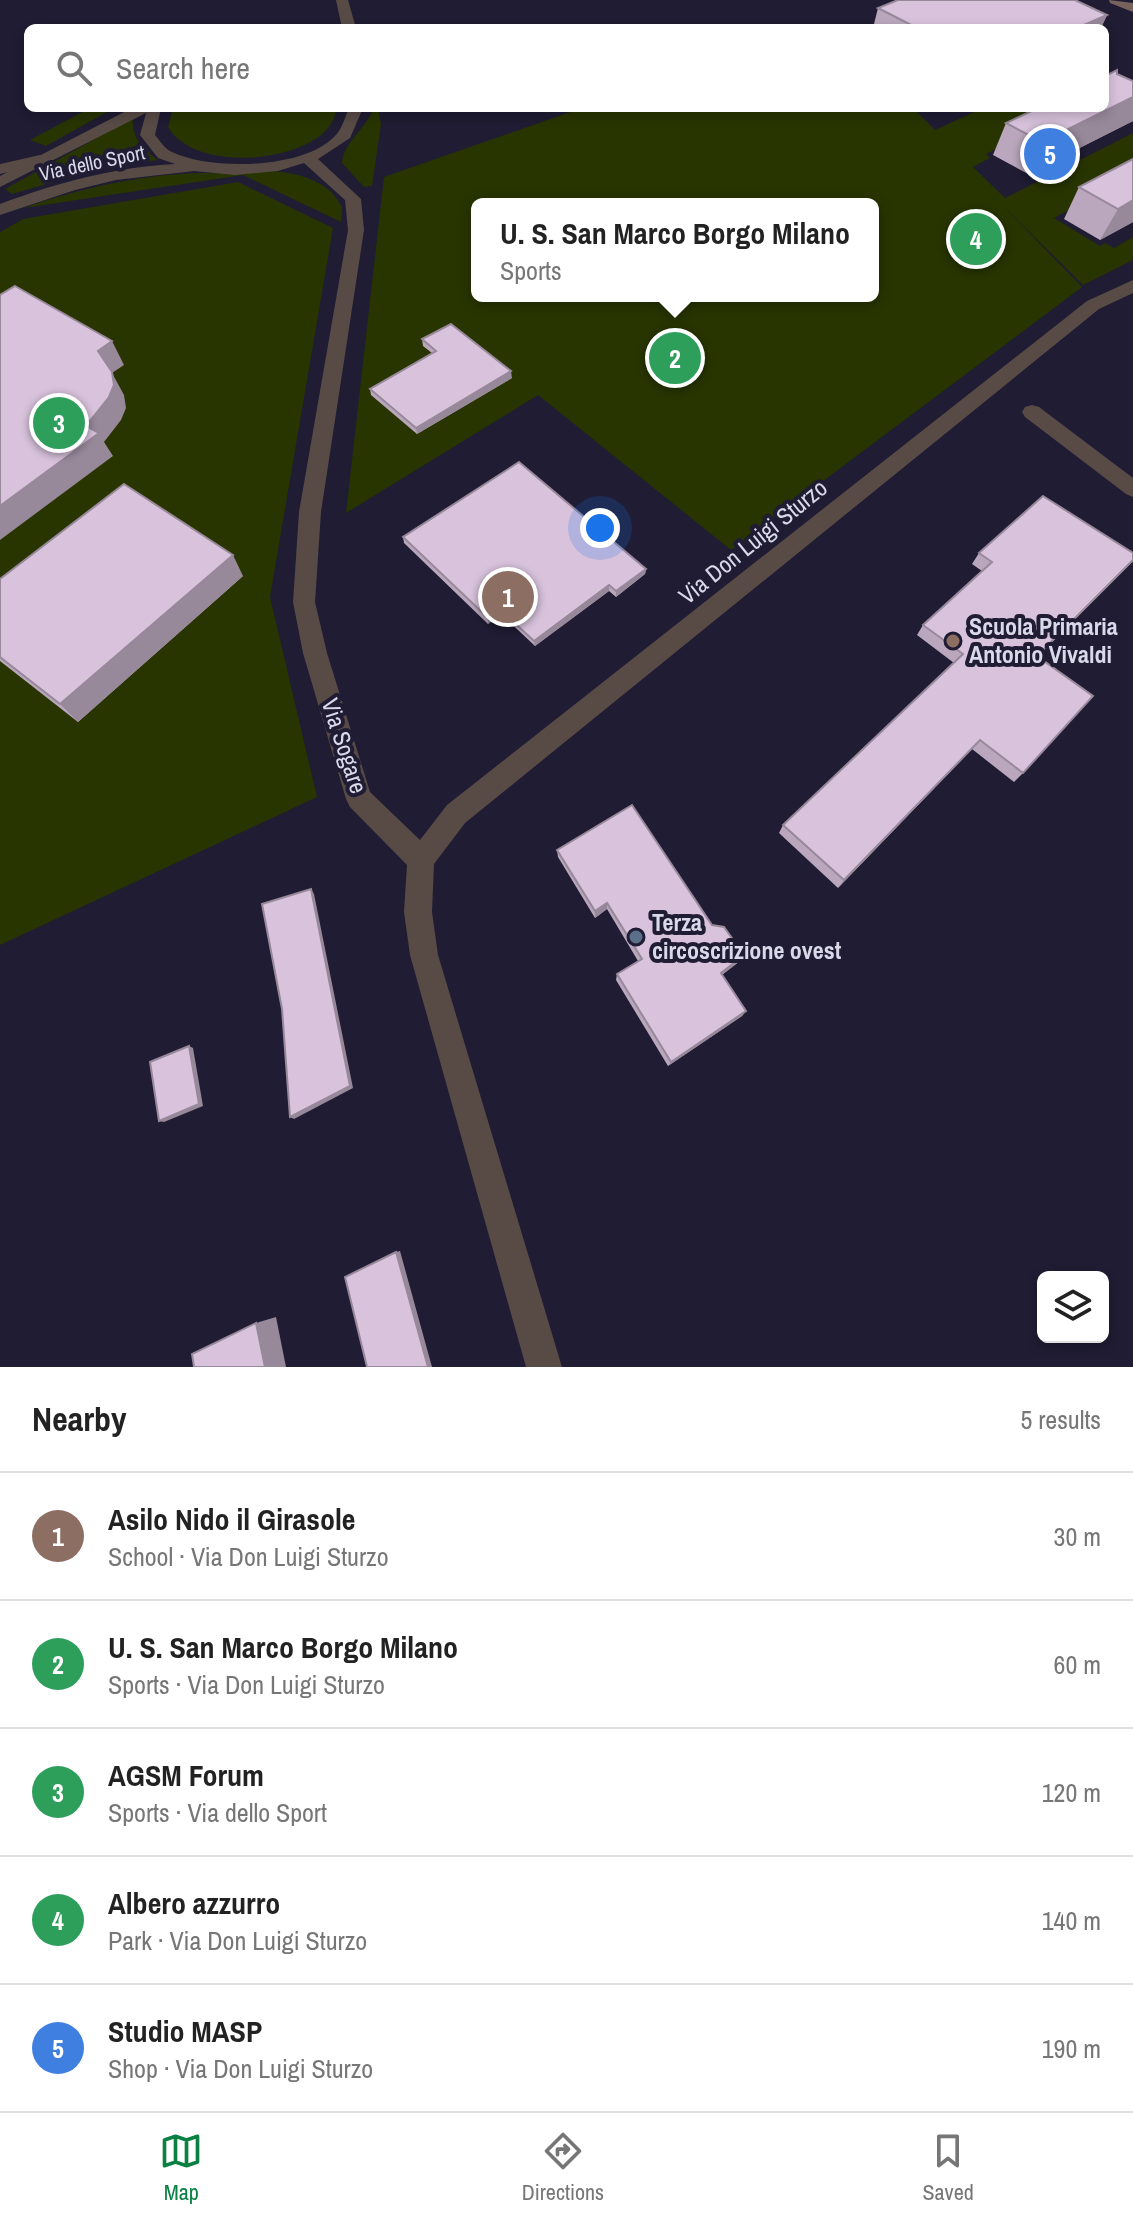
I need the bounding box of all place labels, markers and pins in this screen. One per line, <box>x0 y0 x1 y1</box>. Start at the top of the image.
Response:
pin: 5 <box>1024 124 1076 184</box>
pin: 4 <box>950 209 1002 269</box>
pin: 2 <box>649 328 701 388</box>
pin: 3 <box>33 393 85 453</box>
pin: 1 <box>482 567 534 627</box>
place label: Scuola Primaria Antonio Vivaldi <box>969 610 1118 670</box>
marker: Scuola Primaria Antonio Vivaldi <box>944 632 962 650</box>
place label: Terza circoscrizione ovest <box>652 906 842 966</box>
marker: Terza circoscrizione ovest <box>627 928 645 946</box>

